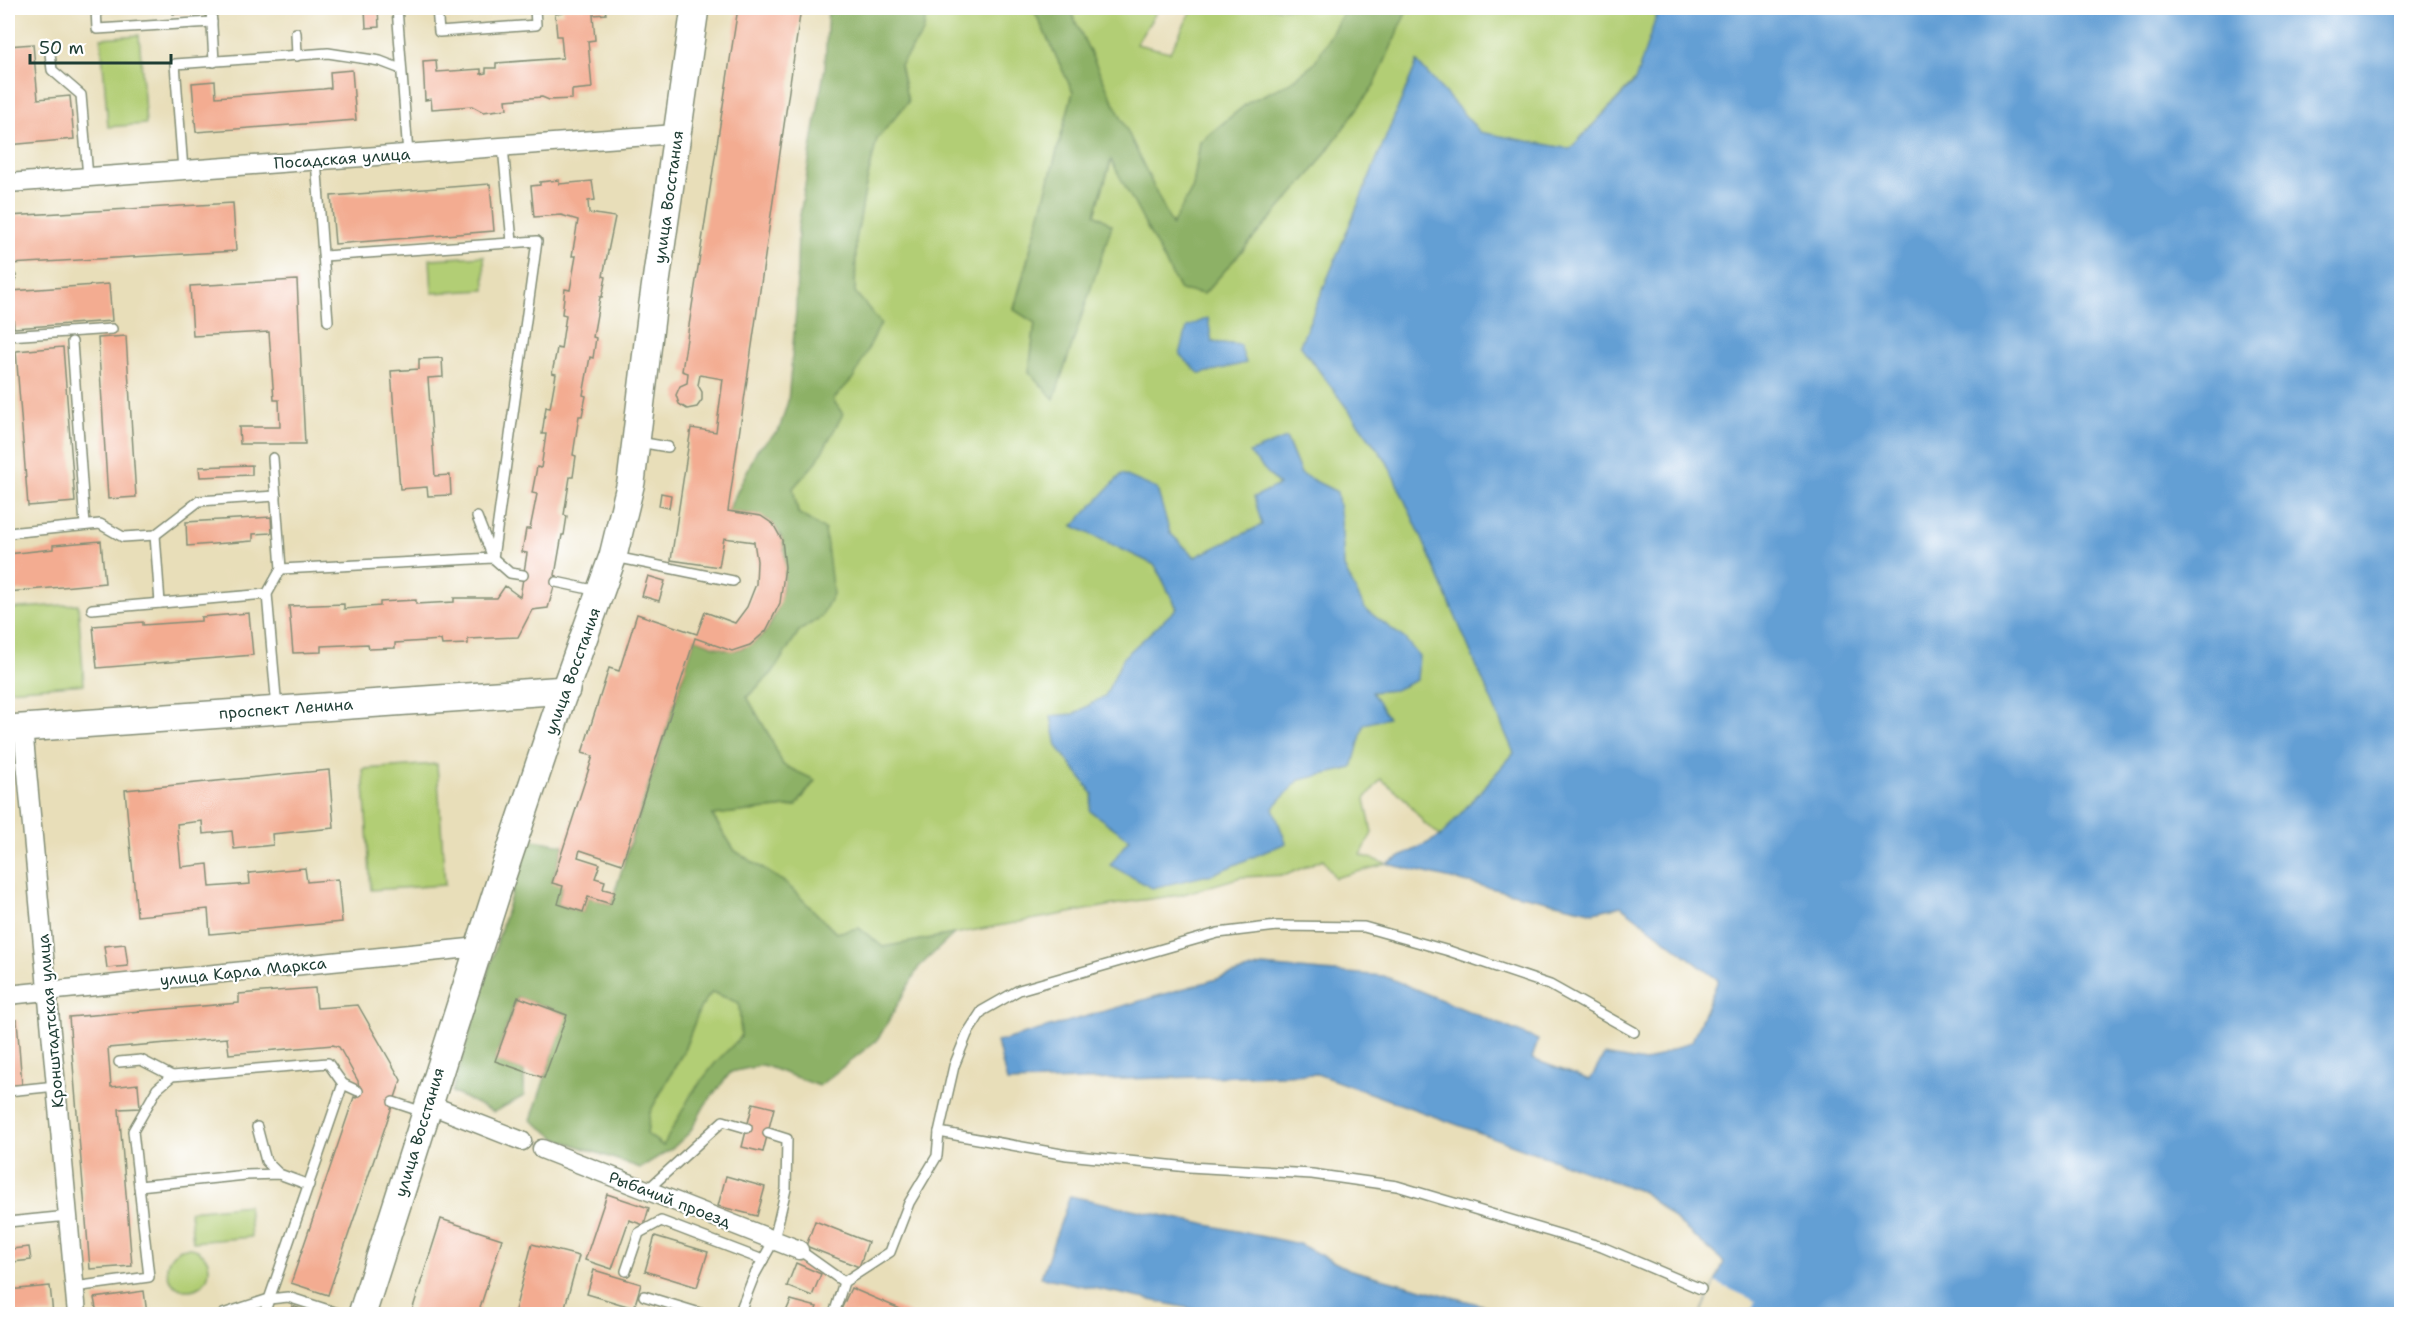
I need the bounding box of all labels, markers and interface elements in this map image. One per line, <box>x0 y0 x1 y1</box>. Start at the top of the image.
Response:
scale bar <box>30 27 171 65</box>
text: 50 m <box>39 36 84 60</box>
street label: улица Восстания <box>649 129 688 265</box>
street label: Посадская улица <box>273 143 411 174</box>
street label: улица Восстания <box>540 605 605 738</box>
street label: проспект Ленина <box>218 693 354 724</box>
street label: Кронштадтская улица <box>32 933 69 1109</box>
street label: улица Карла Маркса <box>159 952 327 991</box>
street label: улица Восстания <box>390 1065 449 1199</box>
street label: Рыбачий проезд <box>606 1166 734 1232</box>

